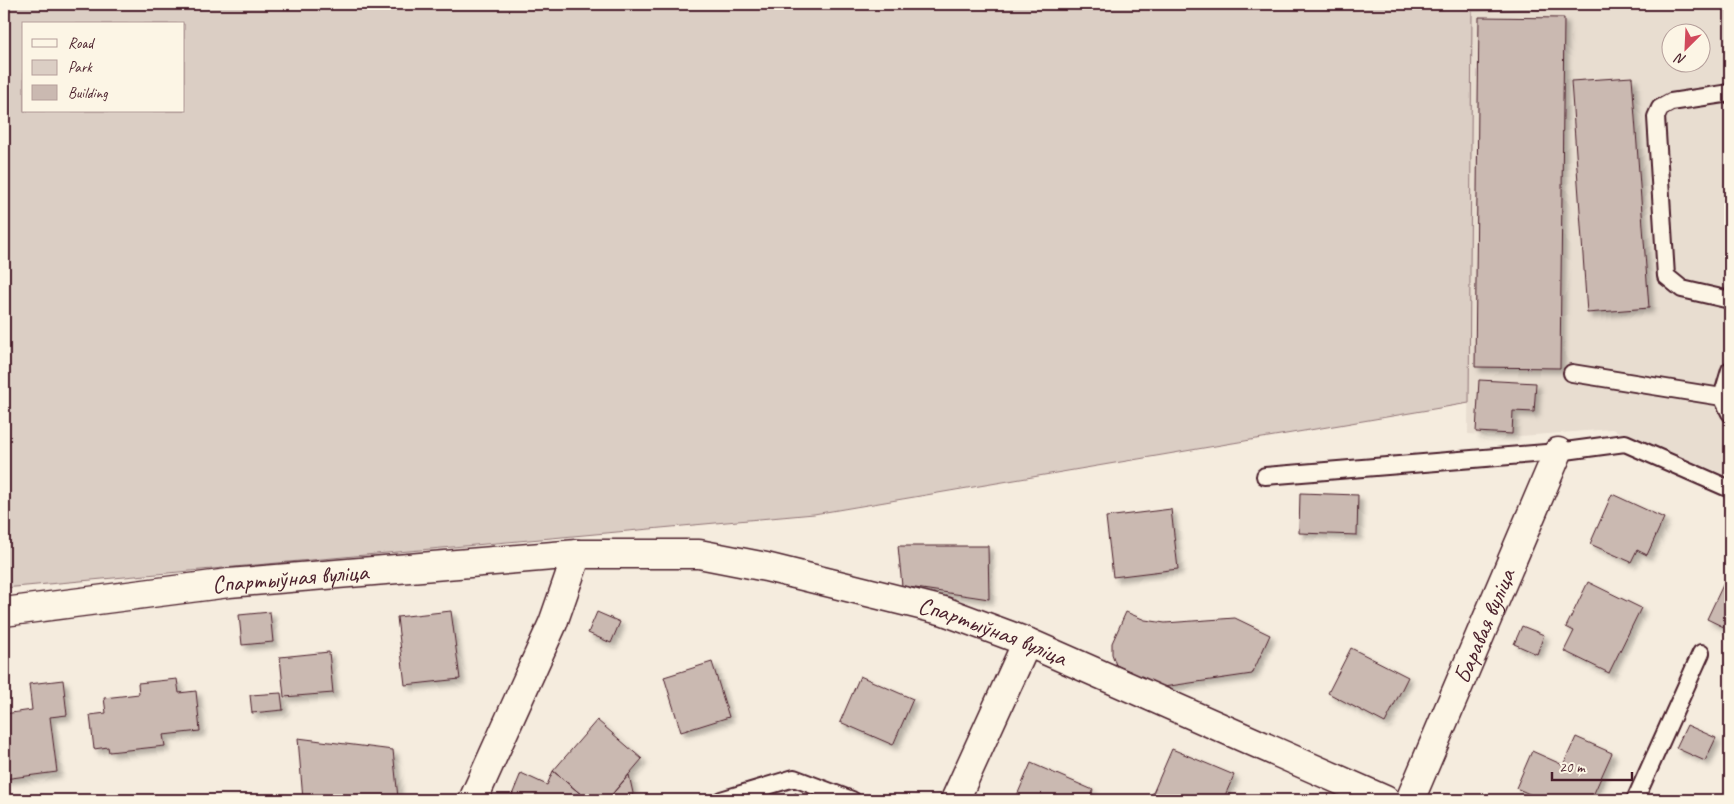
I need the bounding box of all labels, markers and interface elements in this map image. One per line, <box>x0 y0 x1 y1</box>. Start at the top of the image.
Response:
legend <box>22 22 185 112</box>
north arrow <box>1662 22 1712 72</box>
text: Road <box>68 34 95 53</box>
text: N <box>1671 49 1688 69</box>
text: Park <box>68 58 93 77</box>
text: Building <box>68 84 108 103</box>
street label: Спартыўная вуліца <box>210 556 371 600</box>
street label: Баравая вуліца <box>1446 563 1522 688</box>
street label: Спартыўная вуліца <box>915 590 1073 673</box>
scale bar <box>1552 749 1632 781</box>
text: 20 m <box>1559 758 1586 777</box>

